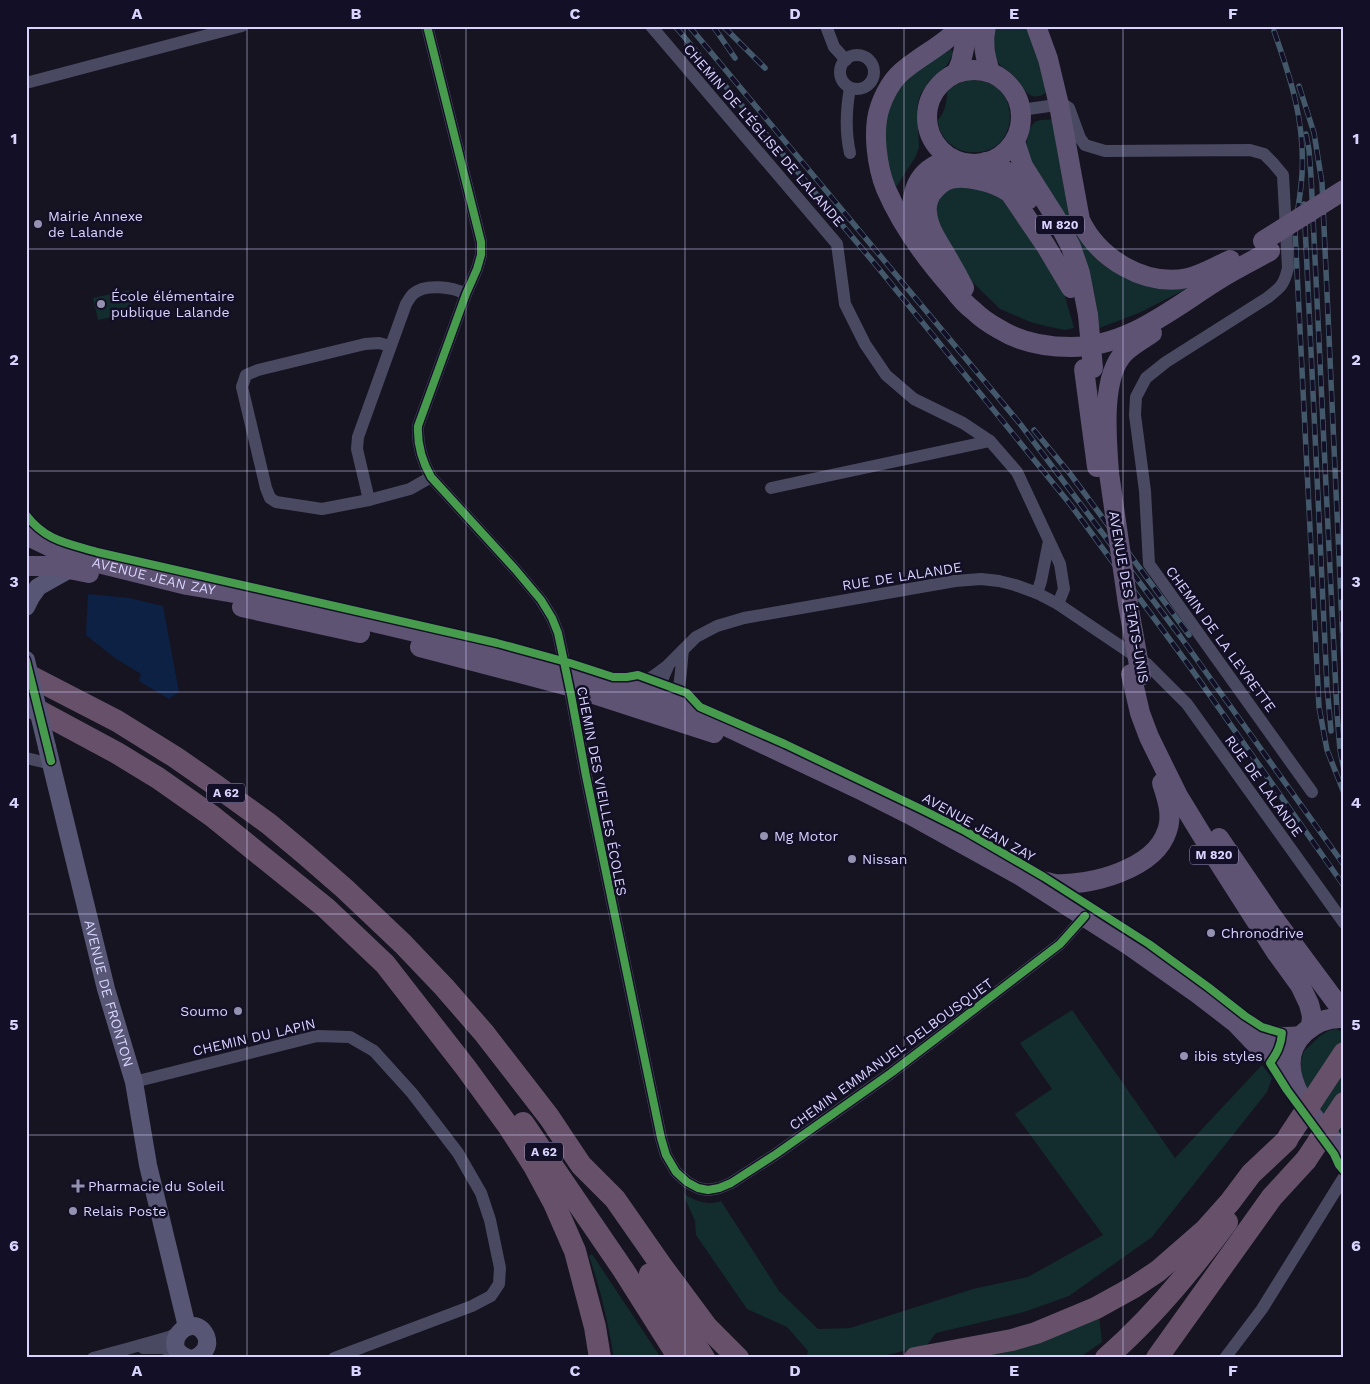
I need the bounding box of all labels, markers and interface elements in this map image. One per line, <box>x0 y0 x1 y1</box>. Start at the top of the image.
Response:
text: A <box>132 4 143 23</box>
text: B <box>351 4 362 23</box>
text: C <box>570 4 581 23</box>
text: D <box>789 4 801 23</box>
text: E <box>1009 4 1019 23</box>
text: F <box>1228 4 1238 23</box>
street label: CHEMIN DE L'ÉGLISE DE LALANDE <box>681 41 848 229</box>
text: 1 <box>11 129 17 148</box>
text: 1 <box>1353 129 1359 148</box>
place label: Mairie Annexe de Lalande <box>48 208 143 240</box>
road number: M 820 <box>1036 216 1084 234</box>
marker: Mairie Annexe de Lalande <box>32 218 44 230</box>
place label: École élémentaire publique Lalande <box>111 288 235 320</box>
marker: École élémentaire publique Lalande <box>95 298 107 310</box>
text: 2 <box>9 350 19 369</box>
text: 2 <box>1351 350 1361 369</box>
street label: AVENUE DES ÉTATS-UNIS <box>1106 510 1152 684</box>
street label: AVENUE JEAN ZAY <box>91 554 217 598</box>
street label: RUE DE LALANDE <box>841 559 963 593</box>
street label: CHEMIN DE LA LEVRETTE <box>1163 563 1279 715</box>
text: 3 <box>9 572 19 591</box>
text: 3 <box>1351 572 1361 591</box>
street label: CHEMIN DES VIEILLES ÉCOLES <box>574 685 630 897</box>
street label: RUE DE LALANDE <box>1222 732 1306 840</box>
road number: A 62 <box>207 784 245 802</box>
street label: AVENUE JEAN ZAY <box>920 789 1038 865</box>
text: 4 <box>9 793 19 812</box>
text: 4 <box>1351 793 1361 812</box>
place label: Mg Motor <box>774 828 838 844</box>
marker: Mg Motor <box>758 830 770 842</box>
road number: M 820 <box>1190 846 1238 864</box>
place label: Nissan <box>862 851 907 867</box>
marker: Nissan <box>846 853 858 865</box>
street label: AVENUE DE FRONTON <box>81 918 137 1069</box>
place label: Chronodrive <box>1221 925 1304 941</box>
marker: Chronodrive <box>1205 927 1217 939</box>
street label: CHEMIN EMMANUEL DELBOUSQUET <box>786 974 996 1133</box>
place label: Soumo <box>180 1003 228 1019</box>
marker: Soumo <box>232 1005 244 1017</box>
text: 5 <box>9 1015 19 1034</box>
street label: CHEMIN DU LAPIN <box>191 1015 317 1059</box>
text: 5 <box>1351 1015 1361 1034</box>
place label: ibis styles <box>1194 1048 1263 1064</box>
marker: ibis styles <box>1178 1050 1190 1062</box>
road number: A 62 <box>525 1142 563 1162</box>
place label: Pharmacie du Soleil <box>88 1178 225 1194</box>
marker: Pharmacie du Soleil <box>72 1180 84 1192</box>
place label: Relais Poste <box>83 1203 166 1219</box>
marker: Relais Poste <box>67 1205 79 1217</box>
text: 6 <box>9 1236 19 1255</box>
text: 6 <box>1351 1236 1361 1255</box>
text: A <box>132 1361 143 1380</box>
text: B <box>351 1361 362 1380</box>
text: C <box>570 1361 581 1380</box>
text: D <box>789 1361 801 1380</box>
text: E <box>1009 1361 1019 1380</box>
text: F <box>1228 1361 1238 1380</box>

